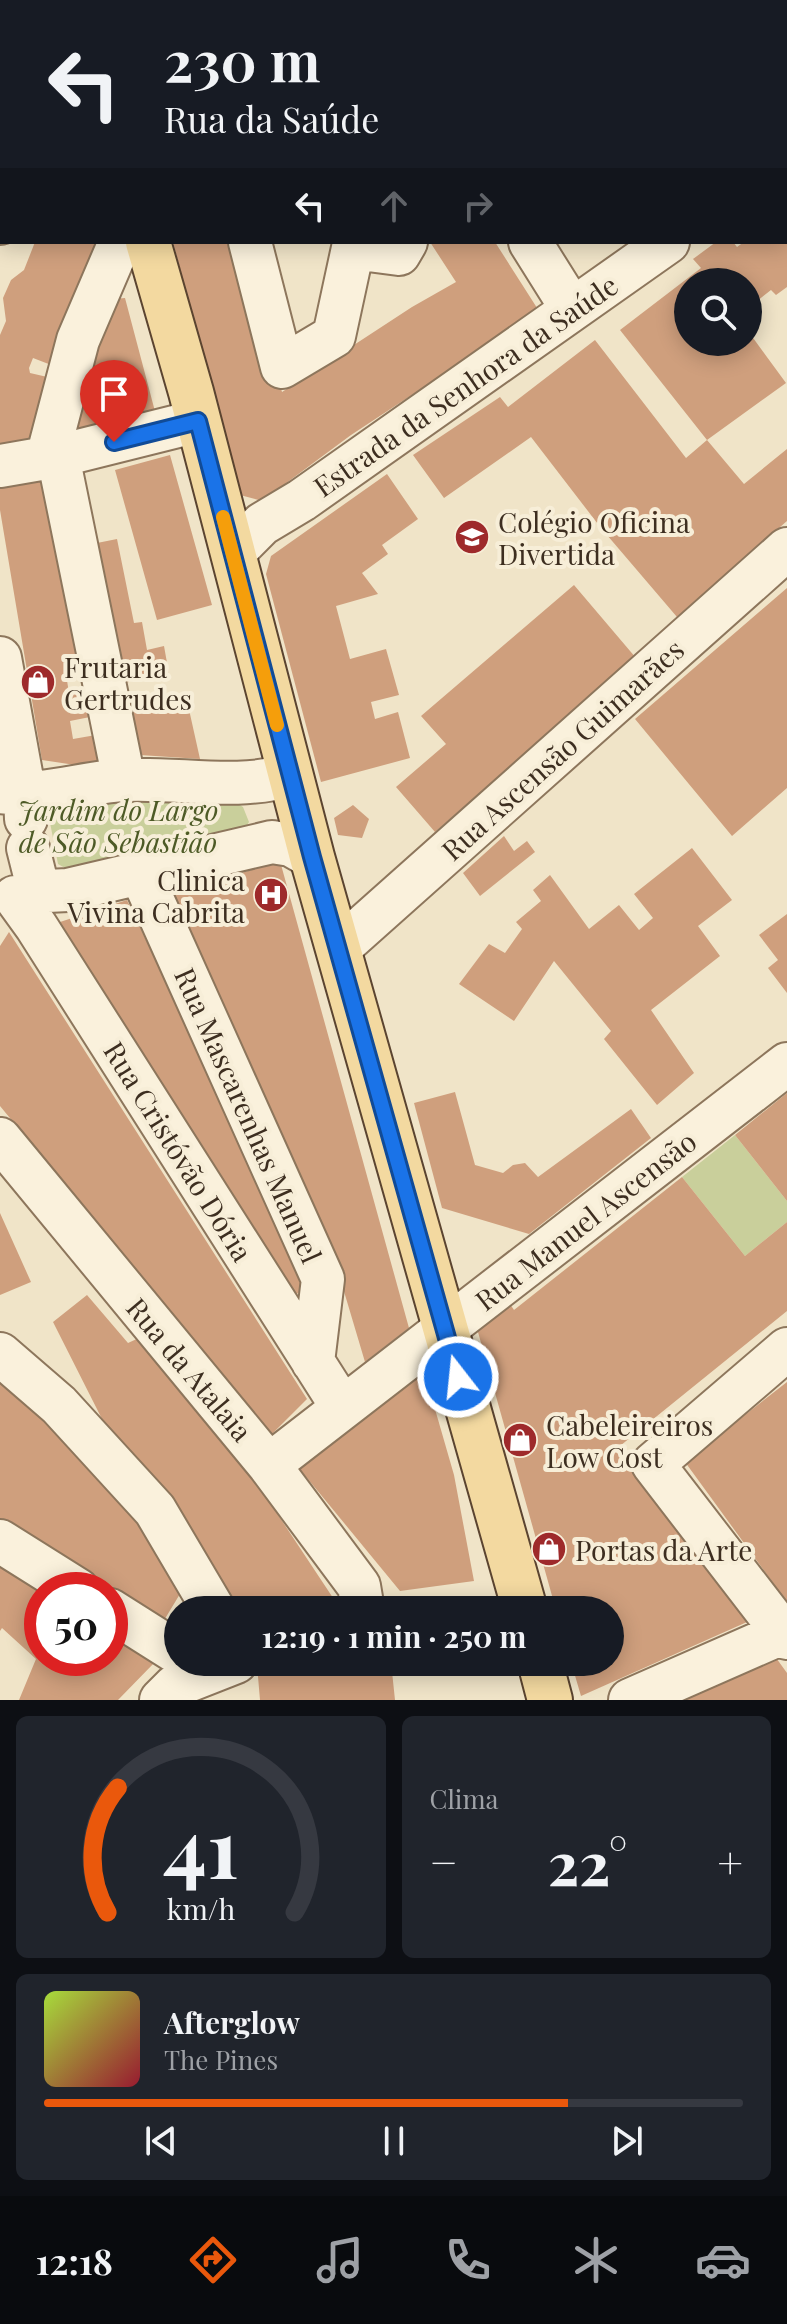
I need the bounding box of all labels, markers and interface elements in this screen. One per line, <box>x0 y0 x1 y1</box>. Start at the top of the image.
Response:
text: 230 m <box>164 22 320 97</box>
icon: left <box>32 32 136 136</box>
text: Rua da Saúde <box>164 94 380 142</box>
icon: left <box>288 184 332 228</box>
icon: ahead <box>372 184 416 228</box>
icon: right <box>456 184 500 228</box>
street label: Estrada da Senhora da Saúde <box>306 266 624 504</box>
map controls <box>674 268 762 356</box>
button: search <box>674 268 762 356</box>
pin <box>80 360 148 442</box>
icon: arrive <box>92 372 136 416</box>
place label: Colégio Oficina Divertida <box>498 503 690 572</box>
school or university icon: Colégio Oficina Divertida <box>453 518 491 556</box>
street label: Rua Ascensão Guimarães <box>433 630 691 868</box>
place label: Frutaria Gertrudes <box>64 648 192 717</box>
shop icon: Frutaria Gertrudes <box>19 663 57 701</box>
park label: Jardim do Largo de São Sebastião <box>18 791 218 860</box>
place label: Clinica Vivina Cabrita <box>66 861 245 930</box>
hospital icon: Clinica Vivina Cabrita <box>252 876 290 914</box>
street label: Rua Mascarenhas Manuel <box>167 962 331 1268</box>
street label: Rua Cristóvão Dória <box>96 1034 262 1268</box>
street label: Rua Manuel Ascensão <box>467 1122 703 1318</box>
street label: Rua da Atalaia <box>119 1290 261 1449</box>
position arrow <box>416 1335 500 1419</box>
place label: Cabeleireiros Low Cost <box>546 1406 713 1475</box>
shop icon: Cabeleireiros Low Cost <box>501 1421 539 1459</box>
shop icon: Portas da Arte <box>530 1530 568 1568</box>
place label: Portas da Arte <box>575 1531 752 1568</box>
speed limit sign: 50 <box>24 1572 128 1676</box>
text: 12:19 · 1 min · 250 m <box>262 1616 526 1656</box>
text: Clima <box>430 1781 498 1816</box>
text: 41 <box>163 1789 239 1900</box>
text: 22° <box>548 1821 628 1901</box>
text: − <box>430 1831 458 1890</box>
text: + <box>717 1831 743 1890</box>
text: km/h <box>166 1889 235 1927</box>
text: Afterglow <box>164 2002 300 2042</box>
text: The Pines <box>164 2042 278 2077</box>
icon: previous <box>139 2119 183 2163</box>
icon: pause <box>372 2119 416 2163</box>
icon: next <box>605 2119 649 2163</box>
icon: directions <box>185 2232 241 2288</box>
icon: music <box>312 2232 368 2288</box>
icon: phone <box>440 2232 496 2288</box>
icon: climate <box>568 2232 624 2288</box>
icon: car <box>695 2232 751 2288</box>
text: 12:18 <box>36 2236 113 2284</box>

